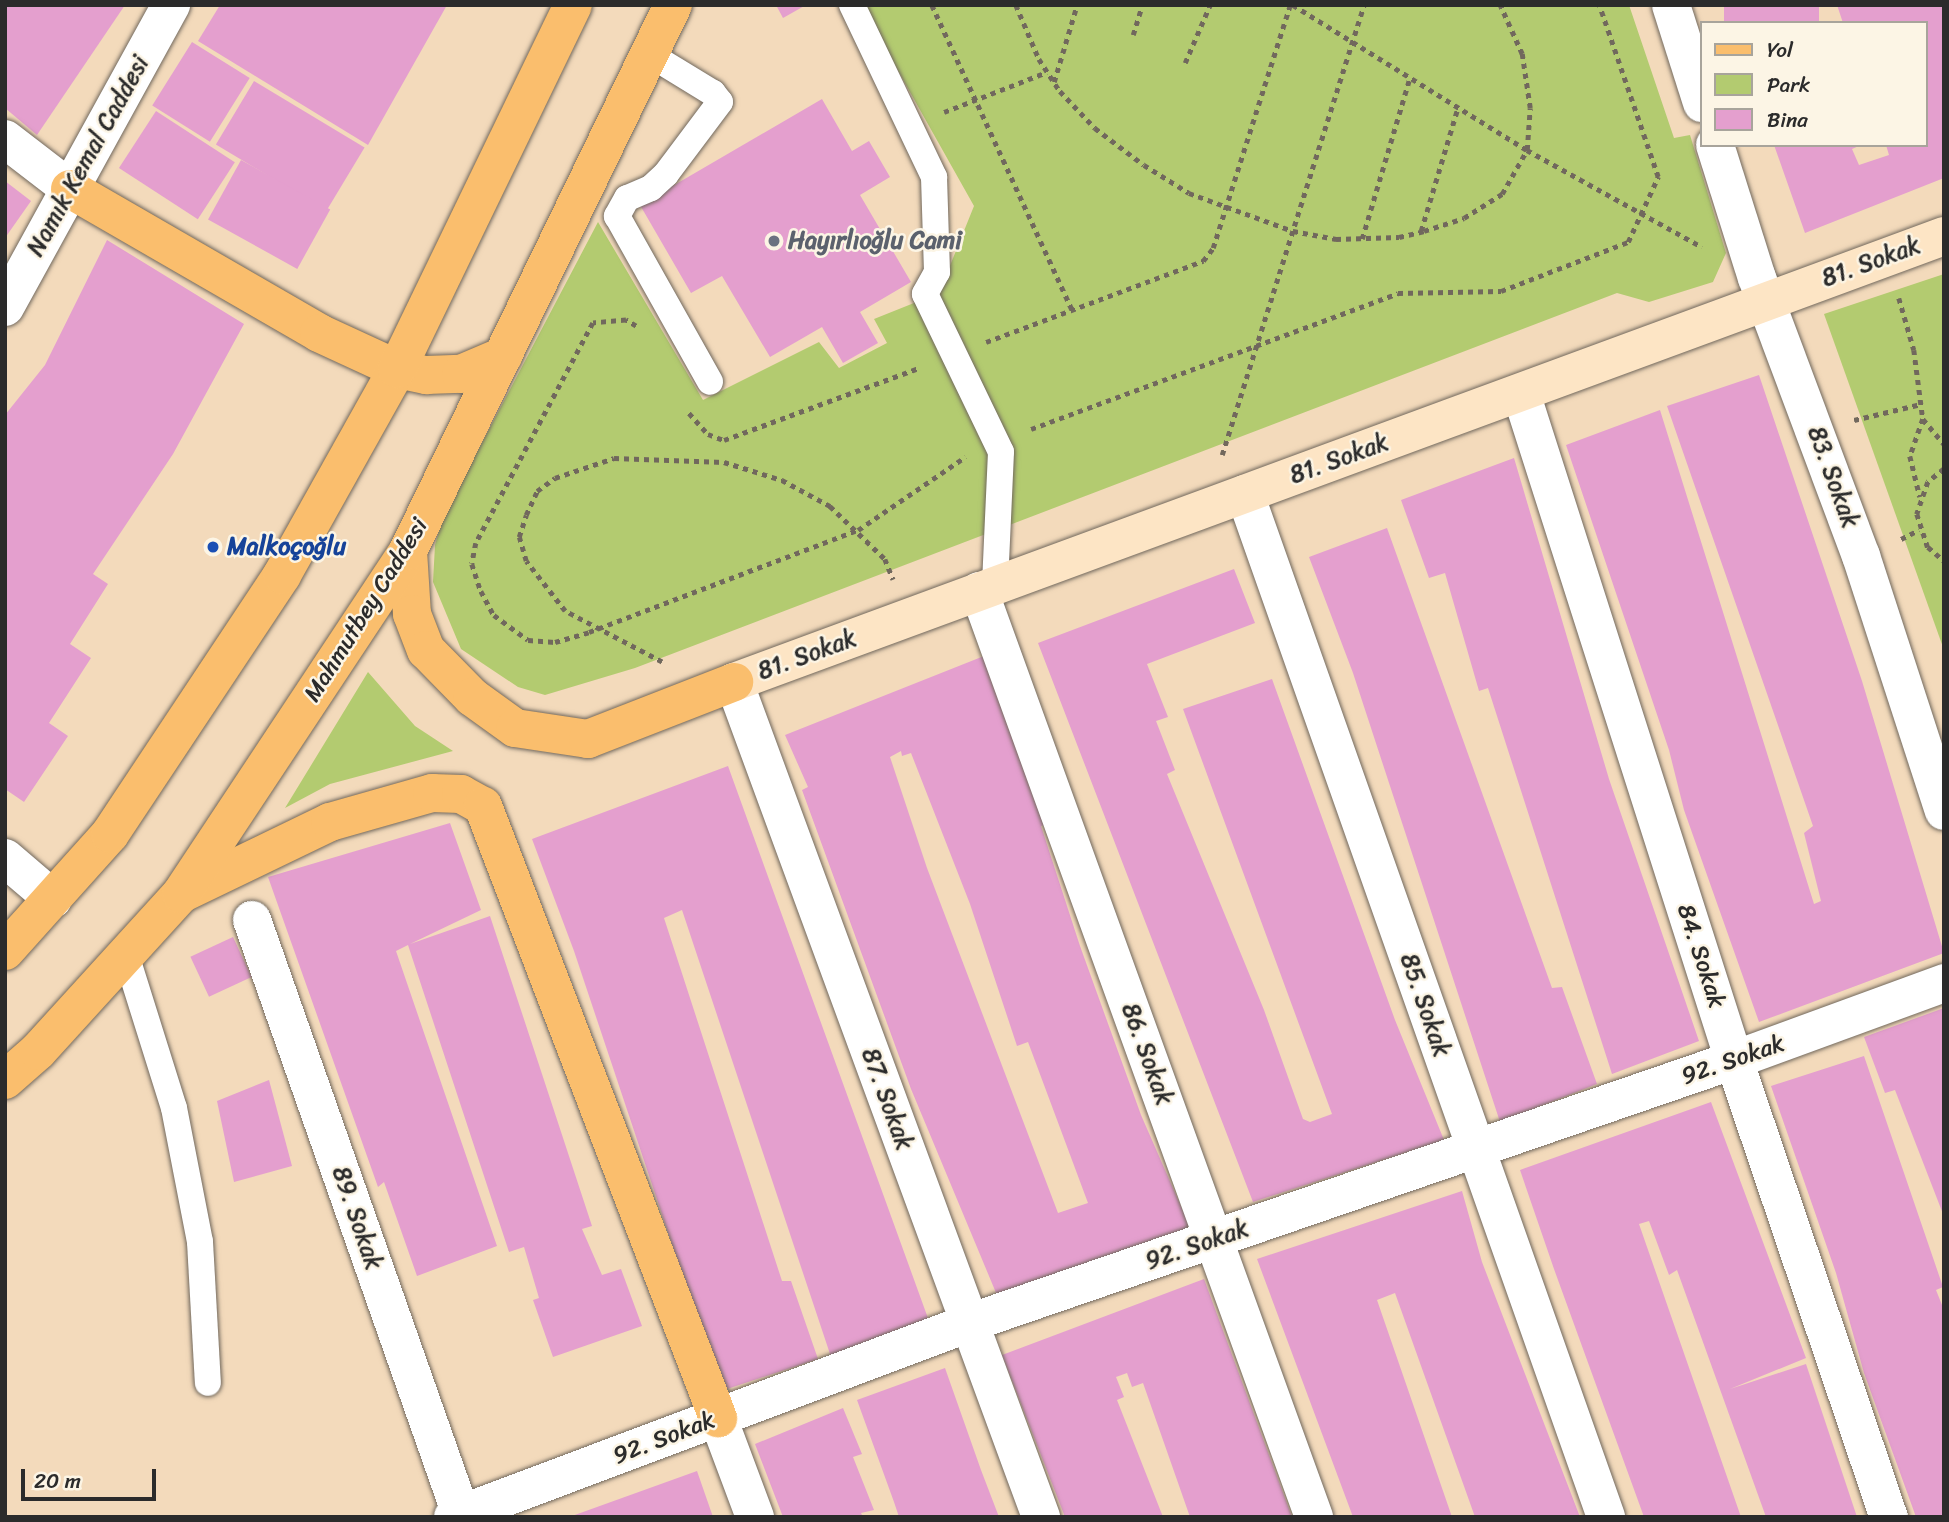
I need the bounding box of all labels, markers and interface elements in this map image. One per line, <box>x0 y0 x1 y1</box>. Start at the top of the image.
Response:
legend <box>1700 21 1928 147</box>
text: Yol <box>1767 31 1793 69</box>
street label: Namık Kemal Caddesi <box>21 51 155 261</box>
text: Park <box>1767 66 1810 104</box>
text: Bina <box>1767 101 1808 139</box>
place label: Hayırlıoğlu Cami <box>788 227 962 255</box>
street label: 81. Sokak <box>1818 231 1924 293</box>
marker: Hayırlıoğlu Cami <box>766 233 782 249</box>
street label: 83. Sokak <box>1801 422 1865 532</box>
street label: 81. Sokak <box>1286 428 1392 490</box>
street label: Mahmutbey Caddesi <box>298 513 434 707</box>
place label: Malkoçoğlu <box>227 533 346 561</box>
marker: Malkoçoğlu <box>205 539 221 555</box>
street label: 81. Sokak <box>754 624 860 686</box>
street label: 84. Sokak <box>1671 900 1731 1012</box>
street label: 85. Sokak <box>1394 950 1456 1060</box>
street label: 86. Sokak <box>1115 999 1179 1109</box>
street label: 92. Sokak <box>1678 1029 1788 1091</box>
street label: 87. Sokak <box>855 1044 919 1154</box>
street label: 89. Sokak <box>326 1162 388 1274</box>
street label: 92. Sokak <box>1142 1214 1252 1276</box>
street label: 92. Sokak <box>609 1405 719 1471</box>
scale bar <box>24 1456 159 1500</box>
text: 20 m <box>34 1462 81 1500</box>

